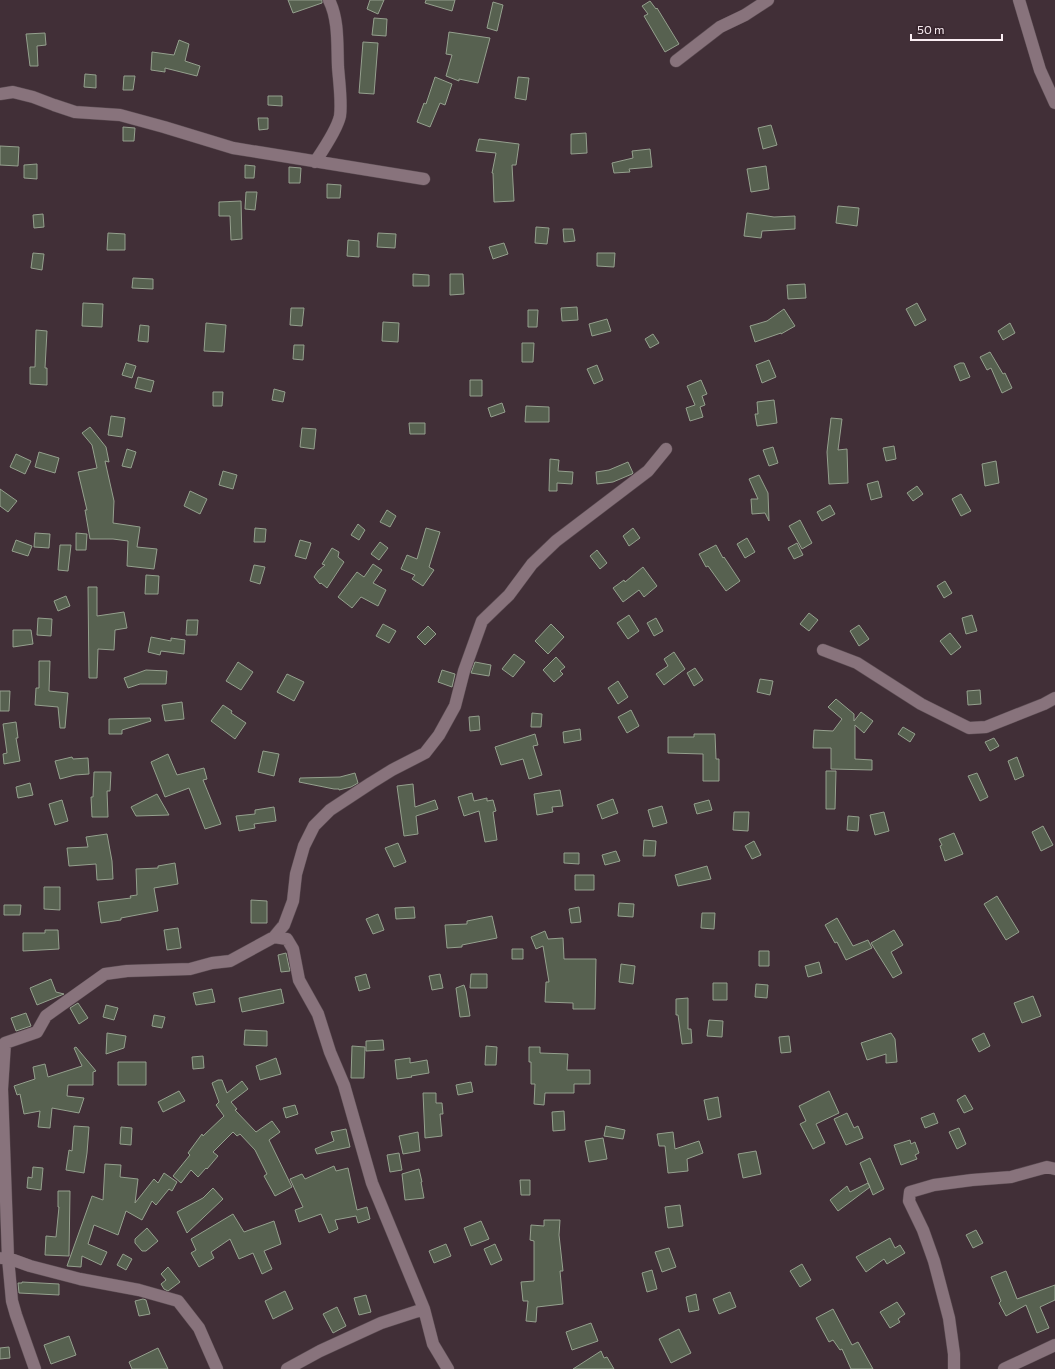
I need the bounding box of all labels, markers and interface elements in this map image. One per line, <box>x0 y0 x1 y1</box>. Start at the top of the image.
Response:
scale bar <box>911 16 1002 42</box>
text: 50 m <box>917 22 945 36</box>

